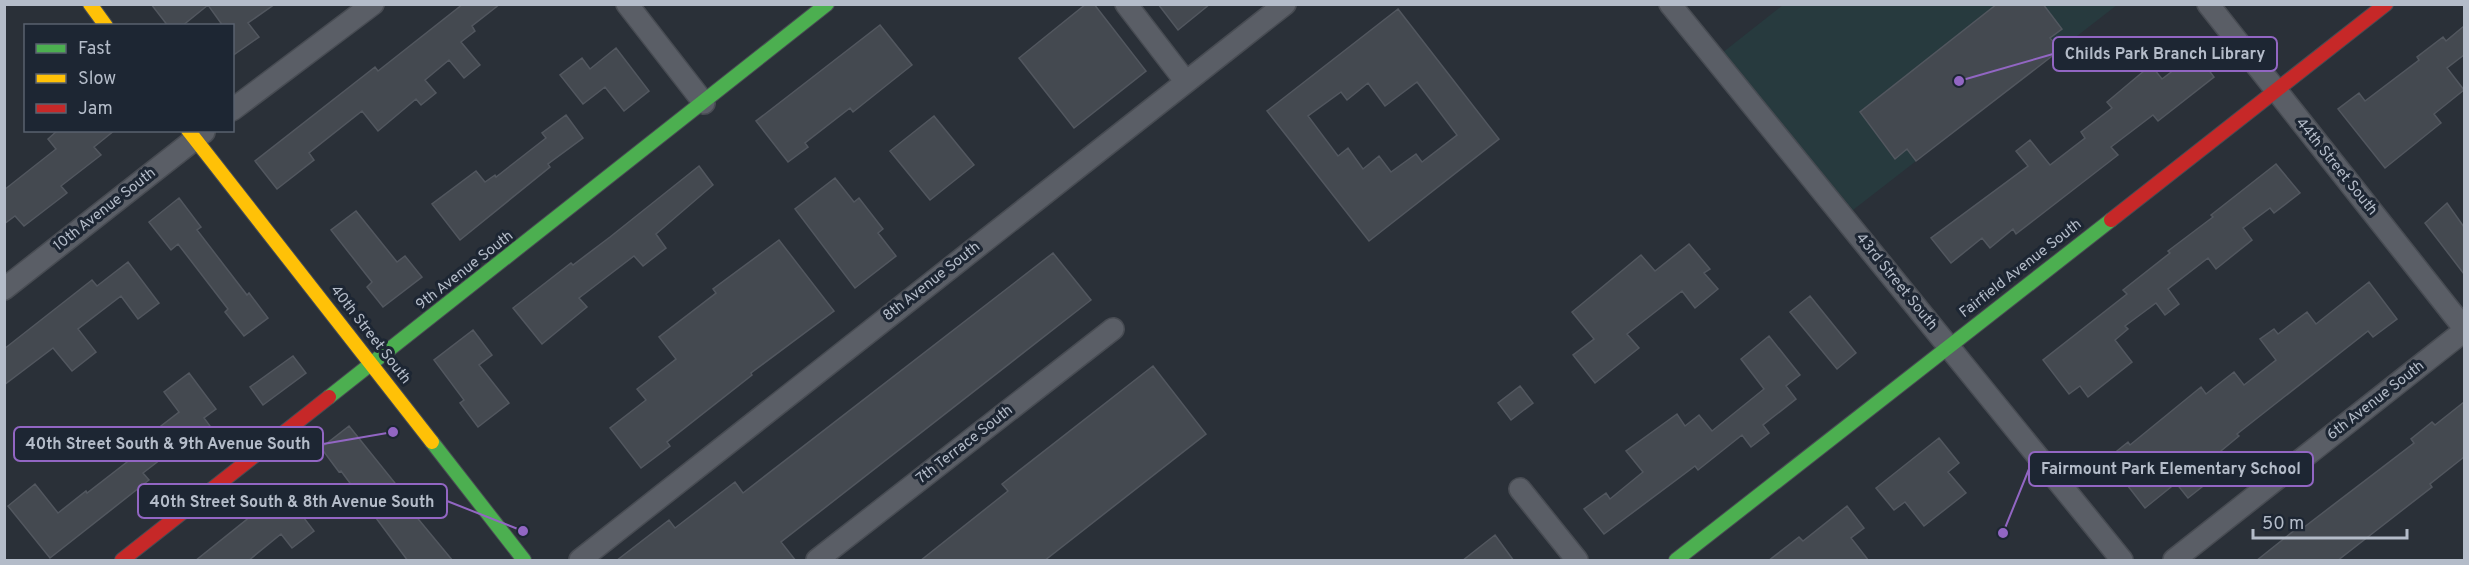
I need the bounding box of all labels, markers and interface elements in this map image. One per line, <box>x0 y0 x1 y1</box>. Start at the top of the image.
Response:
legend <box>24 24 234 132</box>
callout: Childs Park Branch Library <box>2053 37 2277 71</box>
text: Fast <box>78 38 111 61</box>
text: Childs Park Branch Library <box>2065 45 2265 65</box>
text: Slow <box>78 68 116 91</box>
text: Jam <box>78 98 113 121</box>
street label: 44th Street South <box>2291 114 2381 220</box>
street label: 10th Avenue South <box>50 164 160 256</box>
street label: Fairfield Avenue South <box>1956 215 2086 323</box>
street label: 9th Avenue South <box>412 227 518 315</box>
street label: 43rd Street South <box>1851 229 1941 335</box>
street label: 8th Avenue South <box>879 238 985 326</box>
street label: 40th Street South <box>325 282 415 388</box>
street label: 6th Avenue South <box>2323 357 2429 445</box>
street label: 7th Terrace South <box>913 401 1017 489</box>
callout: 40th Street South & 9th Avenue South <box>14 427 323 461</box>
text: 40th Street South & 9th Avenue South <box>25 435 311 455</box>
callout: Fairmount Park Elementary School <box>2029 452 2313 486</box>
text: Fairmount Park Elementary School <box>2041 460 2301 480</box>
callout: 40th Street South & 8th Avenue South <box>138 484 447 518</box>
text: 40th Street South & 8th Avenue South <box>150 493 434 513</box>
scale bar <box>2253 502 2408 540</box>
text: 50 m <box>2262 513 2304 536</box>

